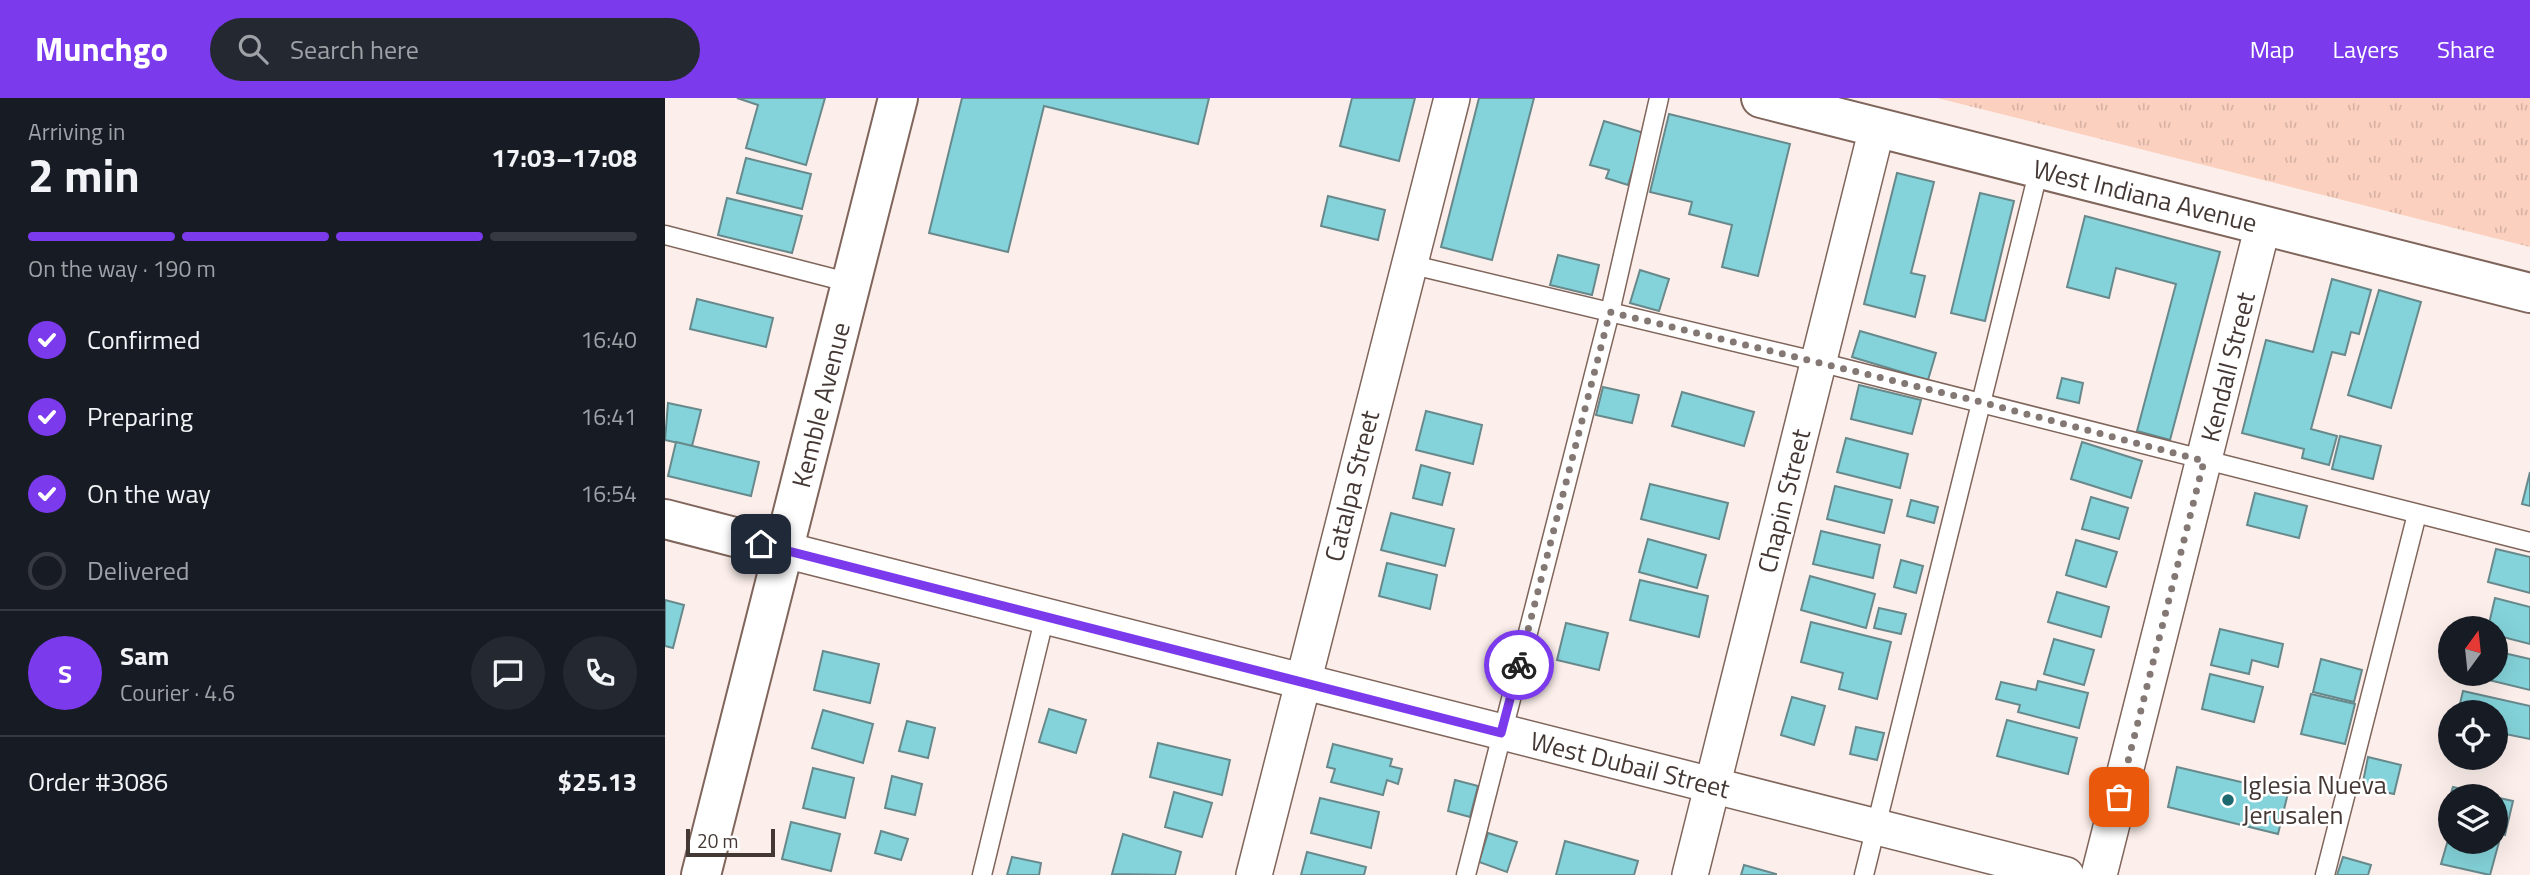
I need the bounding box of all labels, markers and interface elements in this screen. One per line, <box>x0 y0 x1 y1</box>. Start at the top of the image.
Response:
search box <box>210 18 700 81</box>
text: Munchgo <box>35 24 168 74</box>
icon: search <box>234 30 272 68</box>
text: Search here <box>290 30 419 69</box>
text: Map <box>2250 31 2295 67</box>
text: Layers <box>2333 31 2399 67</box>
text: Share <box>2437 31 2495 67</box>
text: Arriving in <box>28 114 125 149</box>
text: 17:03–17:08 <box>491 138 637 177</box>
text: 2 min <box>28 140 140 210</box>
street label: West Indiana Avenue <box>2029 149 2261 242</box>
text: On the way · 190 m <box>28 251 216 286</box>
street label: Kendall Street <box>2190 288 2265 446</box>
street label: Kemble Avenue <box>781 318 860 492</box>
text: Confirmed <box>87 320 201 359</box>
icon: check <box>28 321 66 359</box>
text: 16:40 <box>580 322 637 357</box>
text: Preparing <box>87 397 193 436</box>
icon: check <box>28 398 66 436</box>
text: 16:41 <box>580 399 637 434</box>
street label: Catalpa Street <box>1314 406 1389 566</box>
street label: Chapin Street <box>1747 425 1820 577</box>
text: On the way <box>87 474 211 513</box>
icon: check <box>28 475 66 513</box>
text: 16:54 <box>580 476 637 511</box>
pin <box>731 514 791 574</box>
icon: home <box>742 525 780 563</box>
text: Delivered <box>87 551 190 590</box>
north arrow <box>2438 616 2508 686</box>
map controls <box>2438 616 2508 854</box>
courier <box>1484 630 1554 700</box>
text: Sam <box>120 636 169 675</box>
button: chat <box>471 636 545 710</box>
button: phone <box>563 636 637 710</box>
icon: bike <box>1500 646 1538 684</box>
text: S <box>58 654 72 693</box>
text: Courier · 4.6 <box>120 675 235 710</box>
button: locate <box>2438 700 2508 770</box>
street label: West Dubail Street <box>1526 721 1734 808</box>
text: Order #3086 <box>28 762 168 801</box>
text: $25.13 <box>558 762 637 801</box>
place label: Iglesia Nueva Jerusalen <box>2242 765 2387 834</box>
pin <box>2089 767 2149 827</box>
icon: bag <box>2100 778 2138 816</box>
button: layers <box>2438 784 2508 854</box>
marker: Iglesia Nueva Jerusalen <box>2220 792 2236 808</box>
scale bar <box>686 826 775 858</box>
text: 20 m <box>697 826 738 855</box>

